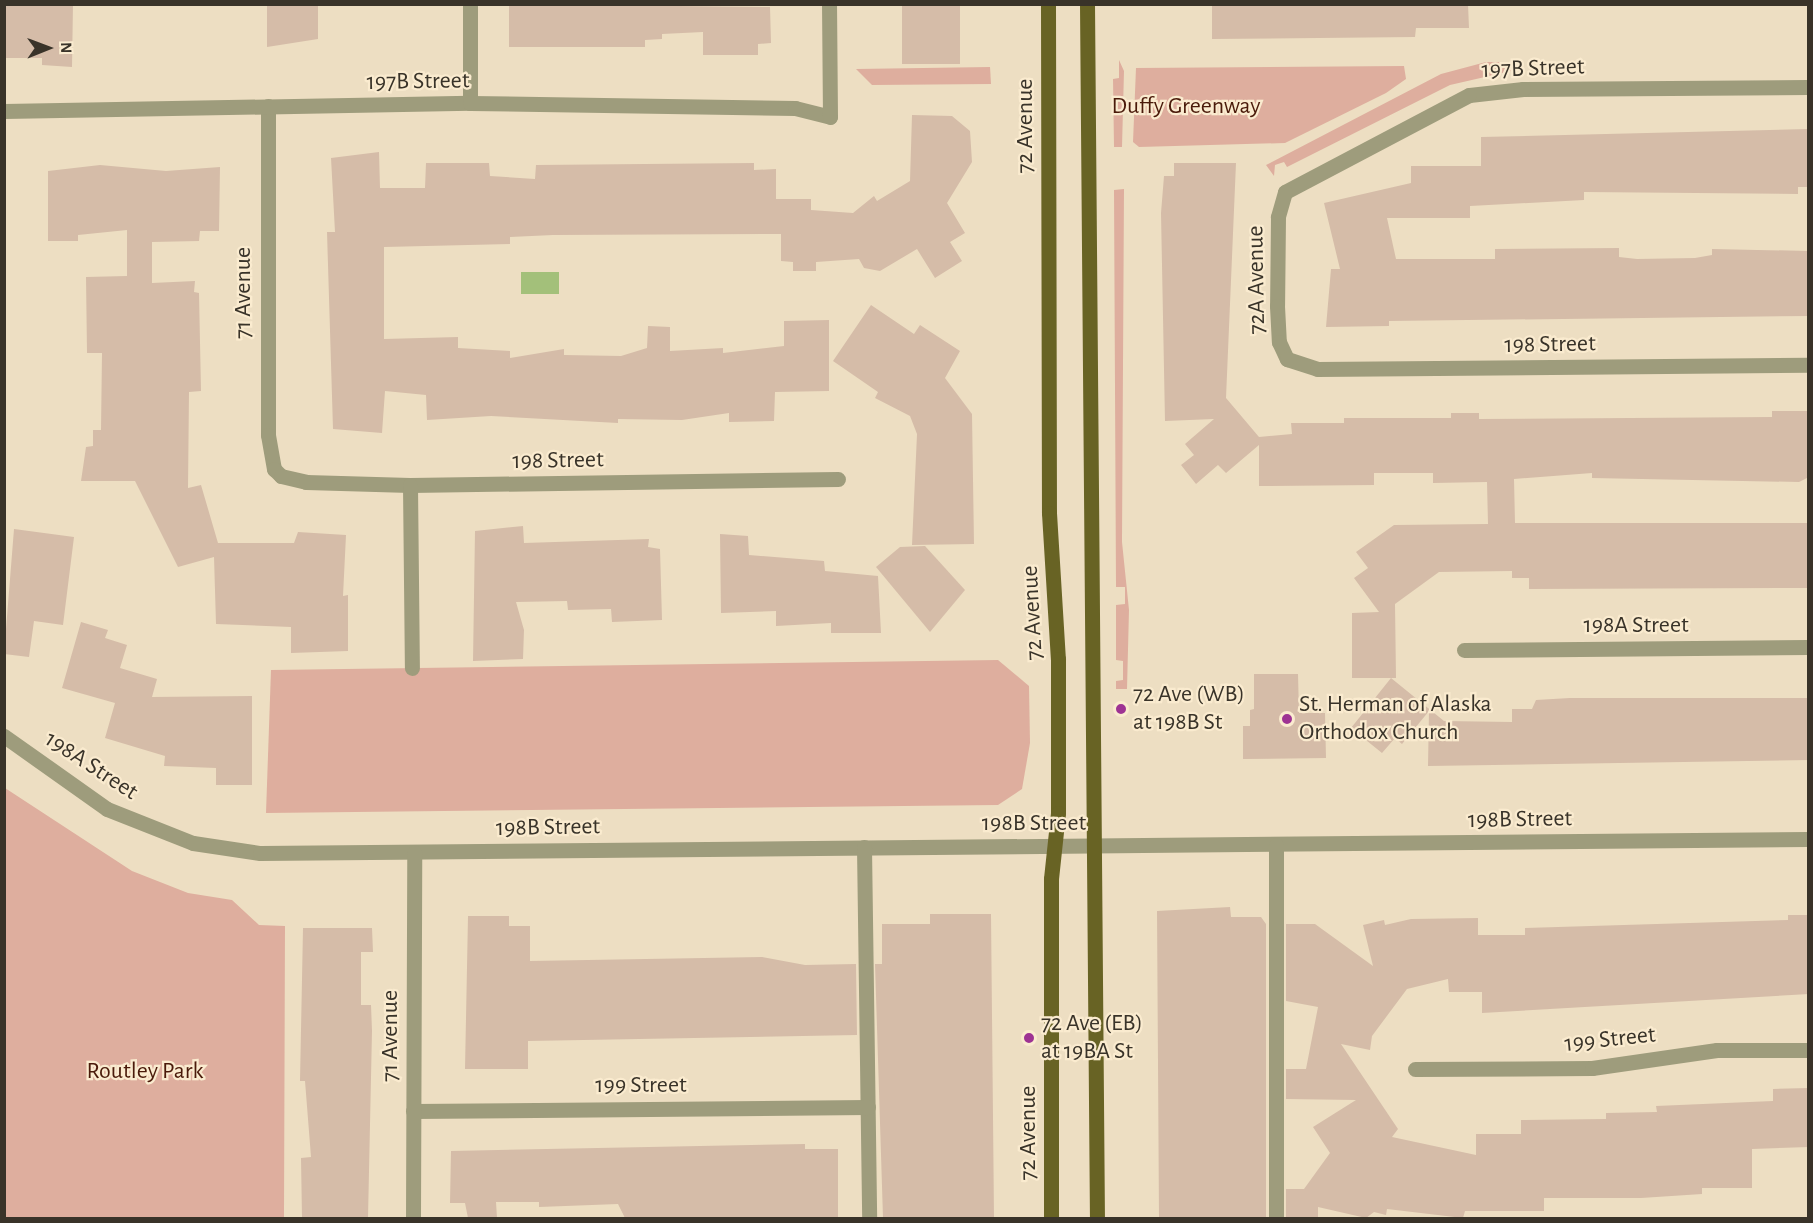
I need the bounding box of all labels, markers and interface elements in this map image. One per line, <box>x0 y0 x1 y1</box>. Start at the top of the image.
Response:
north arrow <box>18 18 78 78</box>
text: N <box>58 42 74 53</box>
street label: 197B Street <box>1481 53 1585 85</box>
street label: 197B Street <box>366 67 470 97</box>
street label: 72 Avenue <box>1012 79 1040 173</box>
park label: Duffy Greenway <box>1111 93 1261 121</box>
street label: 72A Avenue <box>1242 225 1272 335</box>
street label: 71 Avenue <box>230 247 258 339</box>
street label: 198 Street <box>1504 330 1596 360</box>
street label: 198 Street <box>512 446 604 476</box>
street label: 72 Avenue <box>1016 565 1050 661</box>
street label: 198A Street <box>1583 612 1689 640</box>
place label: 72 Ave (WB) at 198B St <box>1133 681 1245 737</box>
place label: St. Herman of Alaska Orthodox Church <box>1299 691 1492 747</box>
marker: 72 Ave (WB) at 198B St <box>1114 702 1128 716</box>
marker: St. Herman of Alaska Orthodox Church <box>1280 712 1294 726</box>
street label: 198A Street <box>39 725 143 807</box>
street label: 198B Street <box>1468 805 1572 835</box>
street label: 198B Street <box>982 810 1086 838</box>
street label: 198B Street <box>496 813 600 843</box>
street label: 71 Avenue <box>377 990 405 1082</box>
place label: 72 Ave (EB) at 19BA St <box>1041 1010 1143 1066</box>
street label: 199 Street <box>1563 1021 1657 1059</box>
marker: 72 Ave (EB) at 19BA St <box>1022 1031 1036 1045</box>
park label: Routley Park <box>87 1058 203 1086</box>
street label: 199 Street <box>595 1072 687 1100</box>
street label: 72 Avenue <box>1015 1086 1043 1180</box>

